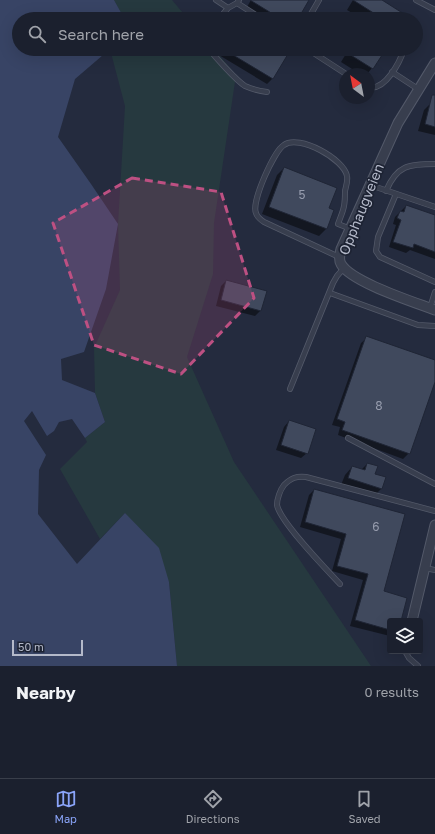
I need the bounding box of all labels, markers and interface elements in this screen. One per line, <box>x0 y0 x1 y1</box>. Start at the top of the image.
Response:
search box <box>12 12 423 56</box>
icon: search <box>26 23 48 45</box>
text: Search here <box>58 25 144 43</box>
north arrow <box>339 68 375 104</box>
street label: Opphaugveien <box>335 161 387 257</box>
house number: 5 <box>299 187 306 202</box>
house number: 8 <box>375 398 383 413</box>
house number: 6 <box>372 519 380 534</box>
map controls <box>387 618 423 654</box>
button: layers <box>387 618 423 654</box>
scale bar <box>12 638 83 657</box>
text: 50 m <box>18 640 44 653</box>
text: Nearby <box>16 682 76 703</box>
text: 0 results <box>364 684 419 700</box>
tab: Map <box>54 788 77 825</box>
tab: Directions <box>186 788 240 825</box>
tab: Saved <box>348 788 381 825</box>

